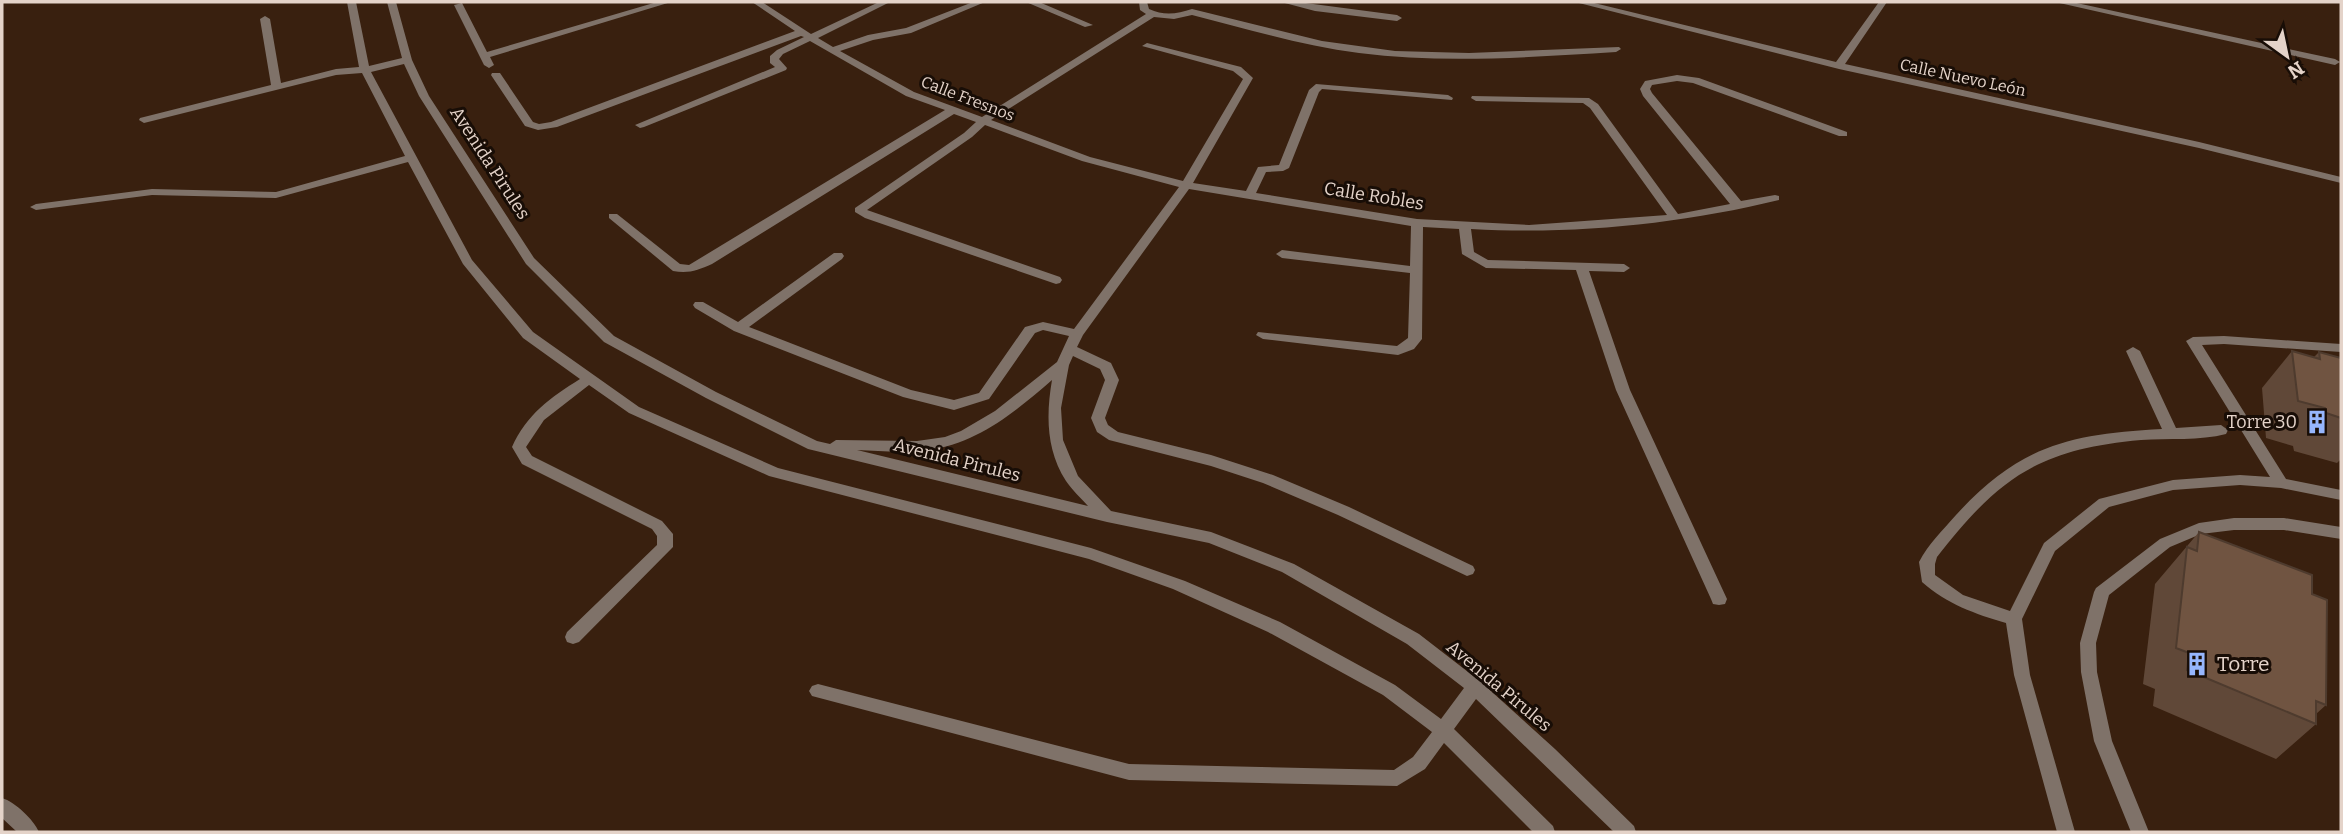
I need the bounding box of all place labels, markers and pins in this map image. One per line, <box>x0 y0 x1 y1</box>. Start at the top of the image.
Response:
building icon: Torre 30 <box>2303 408 2331 436</box>
place label: Torre 30 <box>2227 411 2297 433</box>
building icon: Torre <box>2183 650 2211 678</box>
place label: Torre <box>2217 651 2270 677</box>

